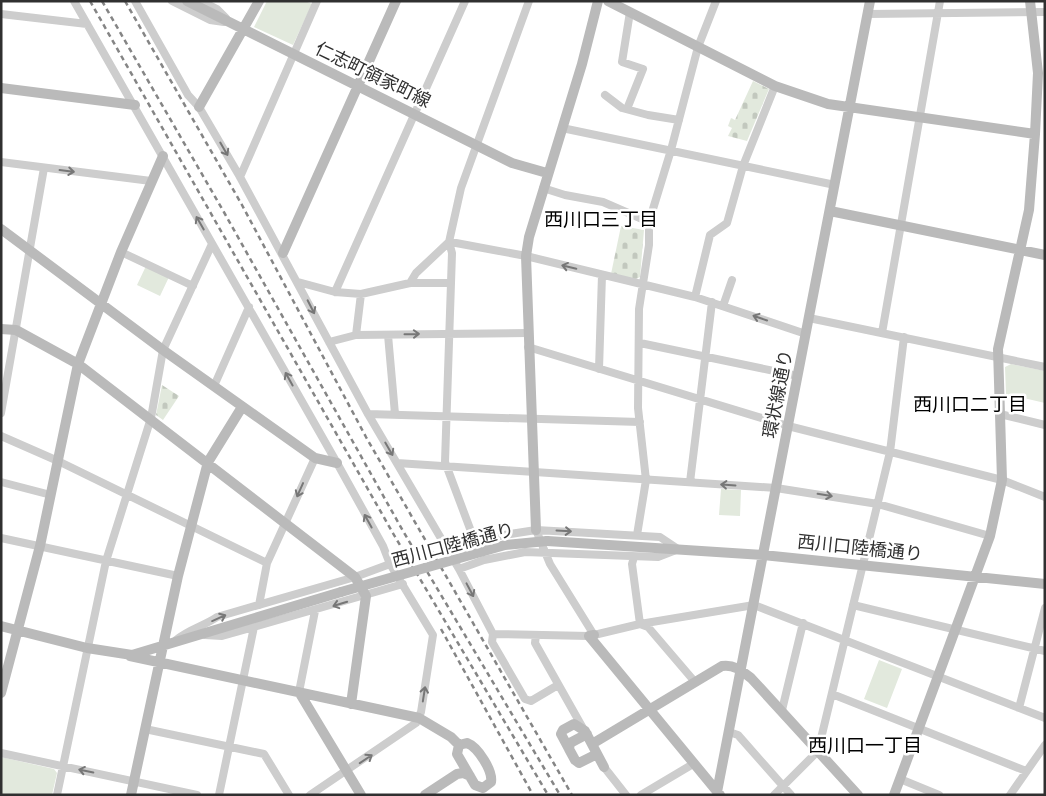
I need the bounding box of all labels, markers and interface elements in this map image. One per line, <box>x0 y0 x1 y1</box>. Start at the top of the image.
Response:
street label: 仁志町領家町線 <box>312 37 435 113</box>
one-way arrow <box>219 141 229 156</box>
one-way arrow <box>59 166 75 176</box>
district label: 西川口三丁目 <box>544 207 658 231</box>
one-way arrow <box>194 216 204 230</box>
one-way arrow <box>562 262 578 271</box>
one-way arrow <box>306 299 316 314</box>
one-way arrow <box>753 313 768 322</box>
one-way arrow <box>404 330 420 339</box>
street label: 環状線通り <box>758 348 797 440</box>
one-way arrow <box>284 371 294 386</box>
district label: 西川口二丁目 <box>913 392 1027 416</box>
one-way arrow <box>384 442 394 456</box>
one-way arrow <box>720 480 736 489</box>
one-way arrow <box>295 482 305 497</box>
one-way arrow <box>816 491 832 501</box>
one-way arrow <box>363 514 373 528</box>
street label: 西川口陸橋通り <box>389 517 517 572</box>
one-way arrow <box>556 527 572 536</box>
street label: 西川口陸橋通り <box>796 529 924 566</box>
one-way arrow <box>466 582 475 597</box>
one-way arrow <box>332 599 348 609</box>
one-way arrow <box>211 612 226 622</box>
one-way arrow <box>419 686 429 702</box>
district label: 西川口一丁目 <box>808 733 922 757</box>
one-way arrow <box>358 753 372 763</box>
one-way arrow <box>78 766 94 775</box>

